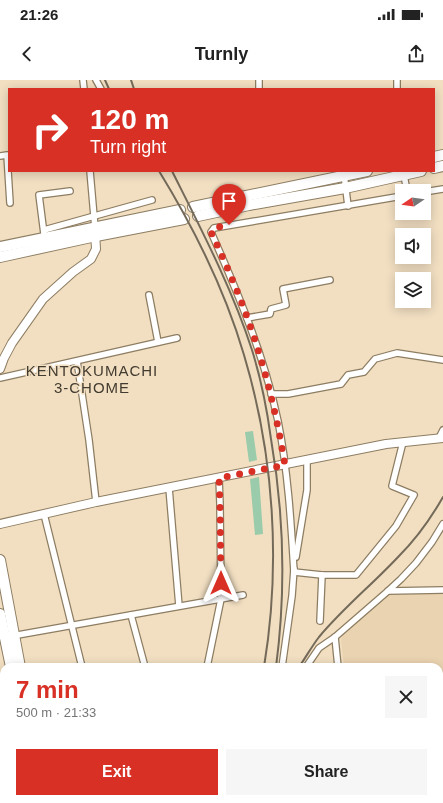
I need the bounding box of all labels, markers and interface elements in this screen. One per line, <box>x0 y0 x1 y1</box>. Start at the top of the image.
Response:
text: 21:26 <box>20 6 58 23</box>
icon: back <box>16 43 38 65</box>
icon: share <box>405 43 427 65</box>
text: Turnly <box>195 44 248 64</box>
icon: right <box>24 104 76 156</box>
text: 120 m <box>90 104 169 135</box>
text: Turn right <box>90 137 166 157</box>
pin <box>212 184 246 225</box>
north arrow <box>395 184 431 220</box>
map controls <box>395 184 431 308</box>
icon: arrive <box>218 190 240 212</box>
button: sound <box>395 228 431 264</box>
button: layers <box>395 272 431 308</box>
district label: KENTOKUMACHI 3-CHOME <box>26 362 158 396</box>
position arrow <box>200 562 242 604</box>
text: 7 min <box>16 676 79 703</box>
button: close <box>385 676 427 718</box>
text: 500 m · 21:33 <box>16 705 96 720</box>
button: Exit <box>16 749 218 795</box>
button: Share <box>226 749 427 795</box>

